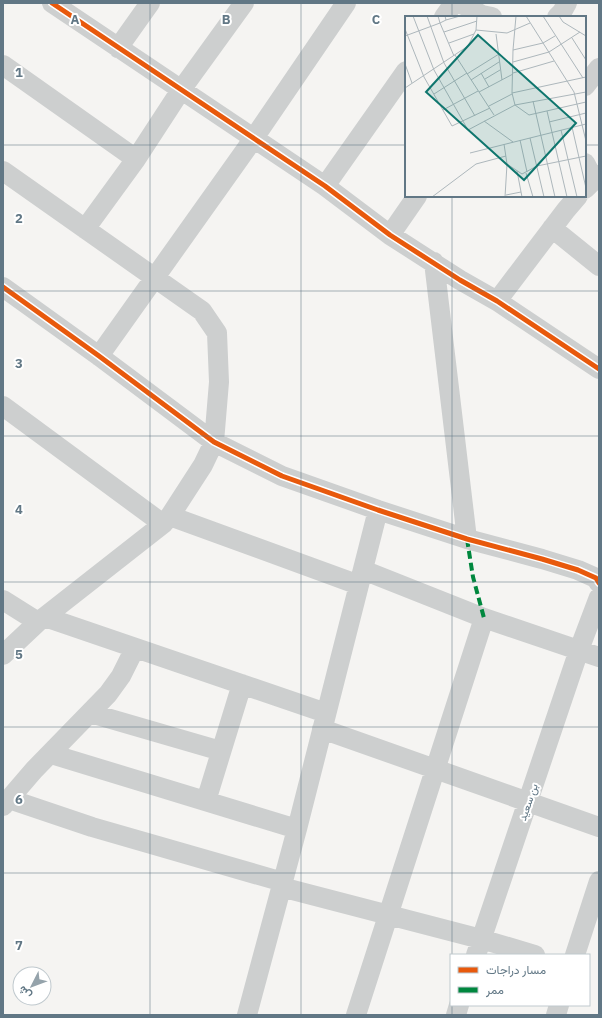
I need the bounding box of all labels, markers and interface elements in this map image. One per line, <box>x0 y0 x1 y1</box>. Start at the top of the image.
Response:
text: A <box>71 11 80 28</box>
text: B <box>222 11 231 28</box>
text: C <box>372 11 381 28</box>
inset map <box>405 16 586 197</box>
text: 1 <box>15 64 23 81</box>
text: 2 <box>15 210 23 227</box>
text: 3 <box>15 355 23 372</box>
text: 4 <box>15 501 23 518</box>
text: 5 <box>15 646 23 663</box>
street label: بن سعيد <box>515 781 541 823</box>
text: 6 <box>15 791 23 808</box>
text: 7 <box>15 937 23 954</box>
legend <box>450 954 590 1006</box>
text: مسار دراجات <box>486 962 546 978</box>
north arrow <box>12 966 52 1006</box>
text: ممر <box>485 982 504 998</box>
text: ش <box>15 983 34 1002</box>

